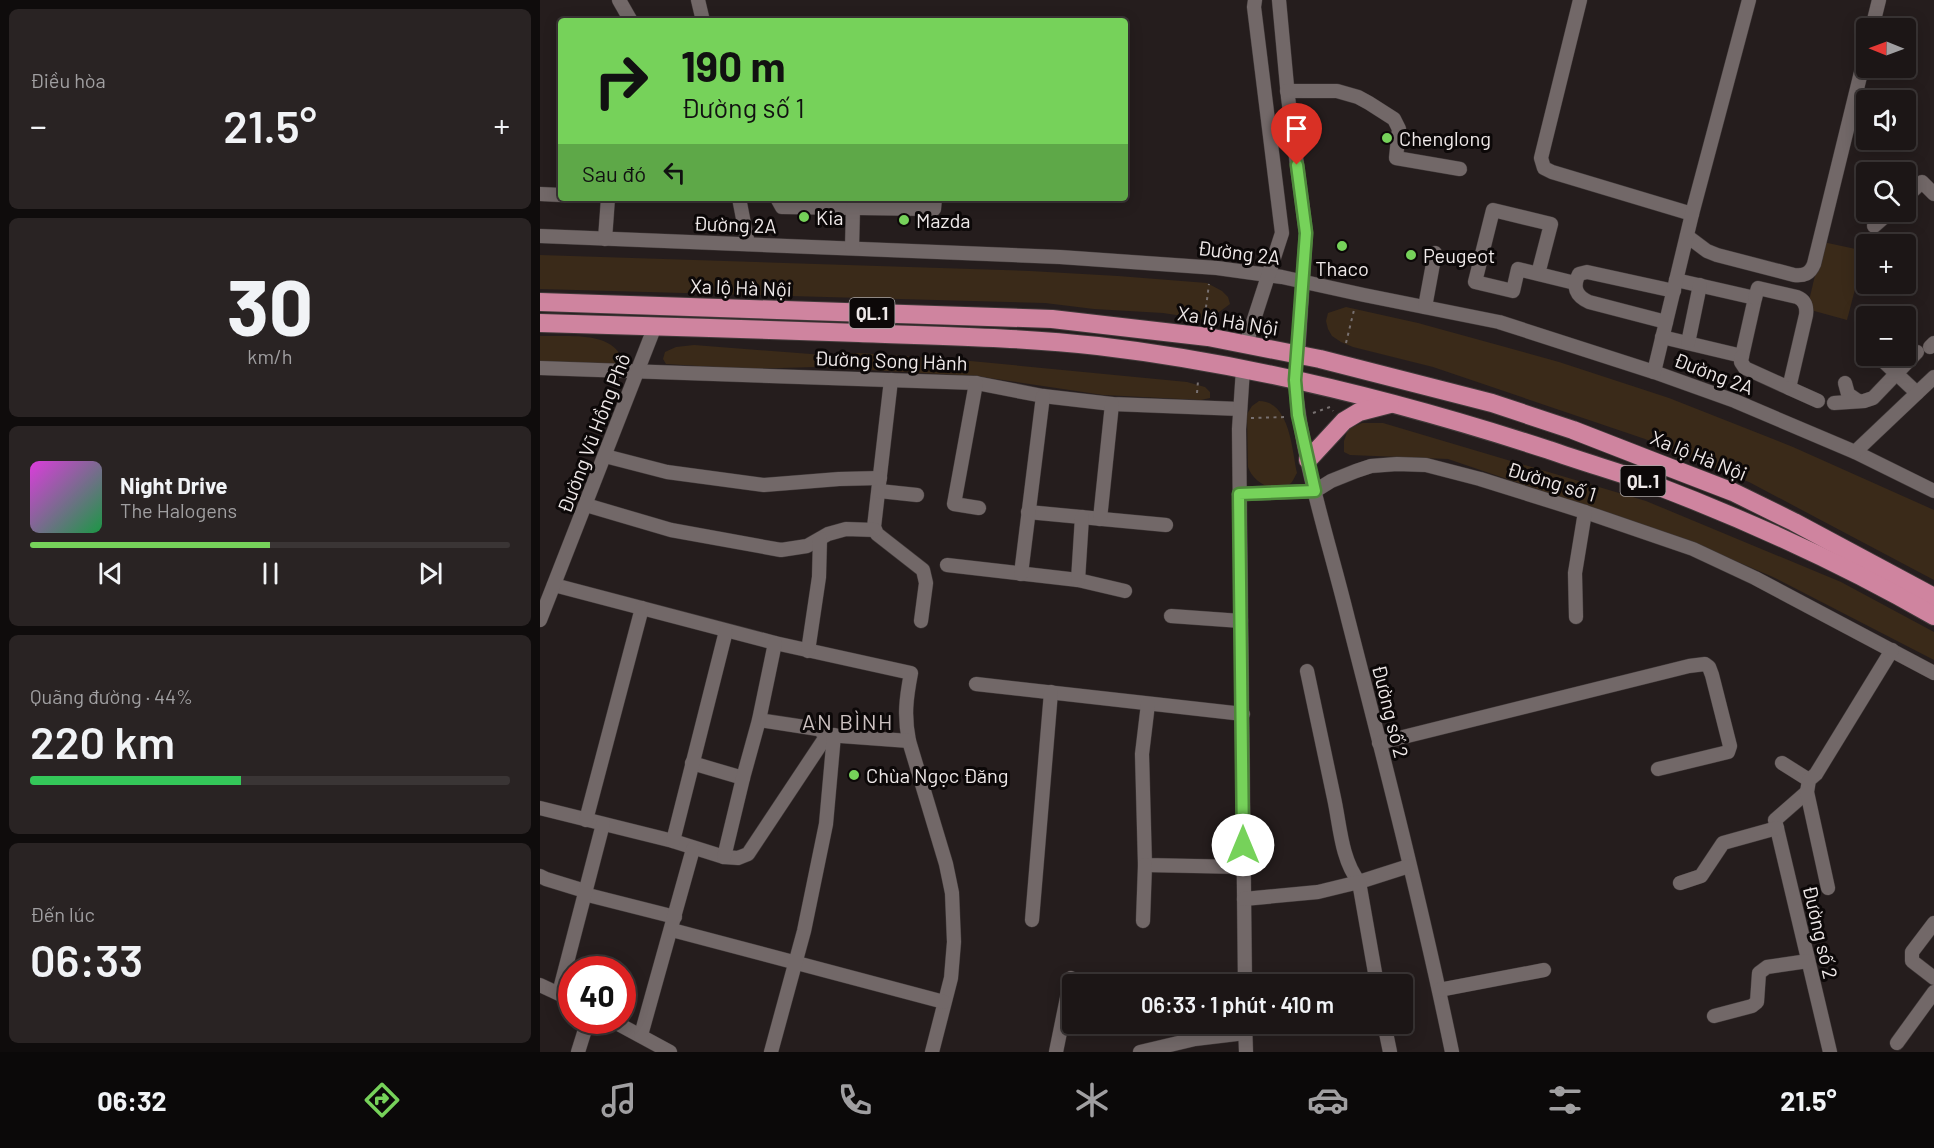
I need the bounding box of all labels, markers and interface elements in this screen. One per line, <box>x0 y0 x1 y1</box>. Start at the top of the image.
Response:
north arrow <box>1856 18 1916 78</box>
map controls <box>1856 18 1916 366</box>
text: 190 m <box>681 40 786 90</box>
icon: right <box>582 42 660 120</box>
text: Điều hòa <box>30 68 106 92</box>
button: sound <box>1856 90 1916 150</box>
text: Đường số 1 <box>681 91 805 123</box>
text: 21.5° <box>223 98 317 152</box>
pin <box>1271 103 1322 165</box>
text: − <box>30 105 47 145</box>
text: + <box>493 105 510 145</box>
icon: arrive <box>1280 112 1313 145</box>
place label: Chenglong <box>1399 126 1491 150</box>
marker: Chenglong <box>1380 131 1394 145</box>
icon: left <box>658 156 691 189</box>
text: Sau đó <box>582 160 646 186</box>
button: search <box>1856 162 1916 222</box>
place label: Kia <box>816 205 844 229</box>
place label: Mazda <box>916 208 971 232</box>
marker: Kia <box>797 210 811 224</box>
street label: Đường 2A <box>693 211 777 237</box>
marker: Mazda <box>897 213 911 227</box>
button: + <box>1856 234 1916 294</box>
street label: Đường 2A <box>1196 235 1282 269</box>
marker: Thaco <box>1335 239 1349 253</box>
place label: Peugeot <box>1423 243 1495 267</box>
marker: Peugeot <box>1404 248 1418 262</box>
place label: Thaco <box>1315 256 1369 280</box>
text: 30 <box>227 258 313 352</box>
street label: Xa lộ Hà Nội <box>690 273 792 301</box>
road number: QL.1 <box>850 298 894 328</box>
street label: Xa lộ Hà Nội <box>1176 300 1280 340</box>
button: − <box>1856 306 1916 366</box>
text: km/h <box>247 344 293 368</box>
street label: Đường Song Hành <box>814 345 968 375</box>
street label: Đường 2A <box>1671 347 1757 399</box>
street label: Đường Vũ Hồng Phô <box>551 350 635 516</box>
street label: Xa lộ Hà Nội <box>1647 425 1751 485</box>
street label: Đường số 1 <box>1505 456 1599 506</box>
road number: QL.1 <box>1620 466 1666 496</box>
text: Night Drive <box>120 472 228 498</box>
text: The Halogens <box>120 498 237 522</box>
icon: previous <box>94 557 127 590</box>
icon: pause <box>254 557 287 590</box>
icon: next <box>414 557 447 590</box>
street label: Đường số 2 <box>1368 662 1414 760</box>
text: Quãng đường · 44% <box>30 684 193 708</box>
district label: AN BÌNH <box>802 708 894 734</box>
text: 220 km <box>30 714 175 768</box>
place label: Chùa Ngọc Đăng <box>866 763 1008 787</box>
marker: Chùa Ngọc Đăng <box>847 768 861 782</box>
position arrow <box>1211 813 1275 877</box>
street label: Đường số 2 <box>1799 883 1843 981</box>
text: Đến lúc <box>30 902 95 926</box>
text: 06:33 <box>30 932 143 986</box>
speed limit sign: 40 <box>558 956 636 1034</box>
text: 06:33 · 1 phút · 410 m <box>1141 991 1334 1017</box>
icon: directions <box>361 1079 403 1121</box>
icon: music <box>598 1079 640 1121</box>
icon: phone <box>834 1079 876 1121</box>
icon: climate <box>1071 1079 1113 1121</box>
icon: car <box>1307 1079 1349 1121</box>
icon: filters <box>1544 1079 1586 1121</box>
text: 06:32 <box>97 1084 167 1116</box>
text: 21.5° <box>1780 1084 1837 1116</box>

